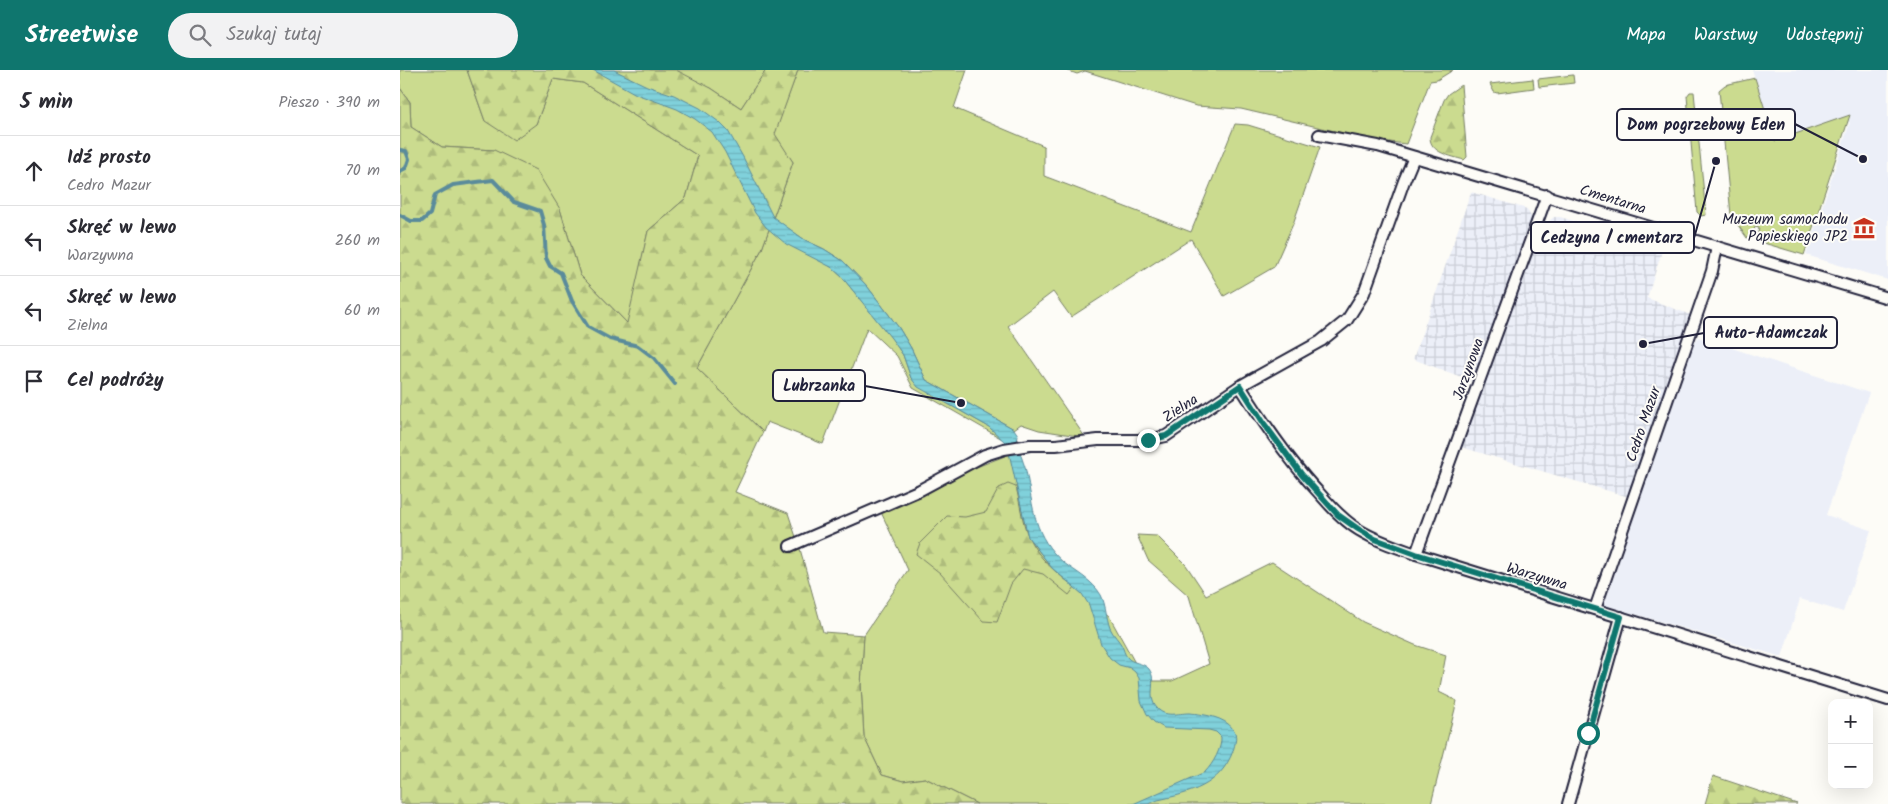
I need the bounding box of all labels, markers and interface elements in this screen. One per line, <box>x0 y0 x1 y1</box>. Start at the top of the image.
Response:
search box <box>168 13 518 58</box>
text: Streetwise <box>25 16 138 55</box>
text: Szukaj tutaj <box>226 20 322 50</box>
icon: search <box>186 21 214 49</box>
text: Mapa <box>1626 21 1666 50</box>
text: Warstwy <box>1694 21 1758 50</box>
text: Udostępnij <box>1786 21 1863 50</box>
text: 5 min <box>20 86 73 119</box>
text: Pieszo · 390 m <box>278 90 380 115</box>
callout: Dom pogrzebowy Eden <box>1617 109 1795 140</box>
text: Dom pogrzebowy Eden <box>1627 113 1785 138</box>
text: Idź prosto <box>67 143 151 173</box>
icon: ahead <box>20 157 48 185</box>
text: 70 m <box>345 158 380 183</box>
text: Cedro Mazur <box>67 173 151 198</box>
street label: Cmentarna <box>1576 178 1649 221</box>
place label: Muzeum samochodu Papieskiego JP2 <box>1722 208 1848 249</box>
text: Skręć w lewo <box>67 213 176 243</box>
museum icon: Muzeum samochodu Papieskiego JP2 <box>1851 215 1877 241</box>
callout: Cedzyna / cmentarz <box>1531 222 1694 253</box>
text: Cedzyna / cmentarz <box>1541 226 1684 251</box>
icon: left <box>20 227 48 255</box>
text: 260 m <box>335 228 380 253</box>
text: Warzywna <box>67 243 134 268</box>
text: Skręć w lewo <box>67 283 176 313</box>
icon: left <box>20 297 48 325</box>
text: 60 m <box>344 298 380 323</box>
text: Zielna <box>67 313 108 338</box>
callout: Auto-Adamczak <box>1704 317 1837 348</box>
text: Auto-Adamczak <box>1715 321 1828 346</box>
street label: Jarzynowa <box>1447 335 1491 404</box>
text: Cel podróży <box>67 366 164 396</box>
icon: arrive <box>20 367 48 395</box>
callout: Lubrzanka <box>773 370 865 401</box>
text: Lubrzanka <box>783 374 855 399</box>
street label: Cedro Mazur <box>1620 382 1668 465</box>
street label: Zielna <box>1158 388 1203 429</box>
route end <box>1137 429 1160 452</box>
street label: Warzywna <box>1503 556 1570 598</box>
map controls <box>1828 699 1873 789</box>
button: + <box>1828 699 1873 744</box>
route start <box>1577 722 1600 745</box>
button: − <box>1828 744 1873 789</box>

